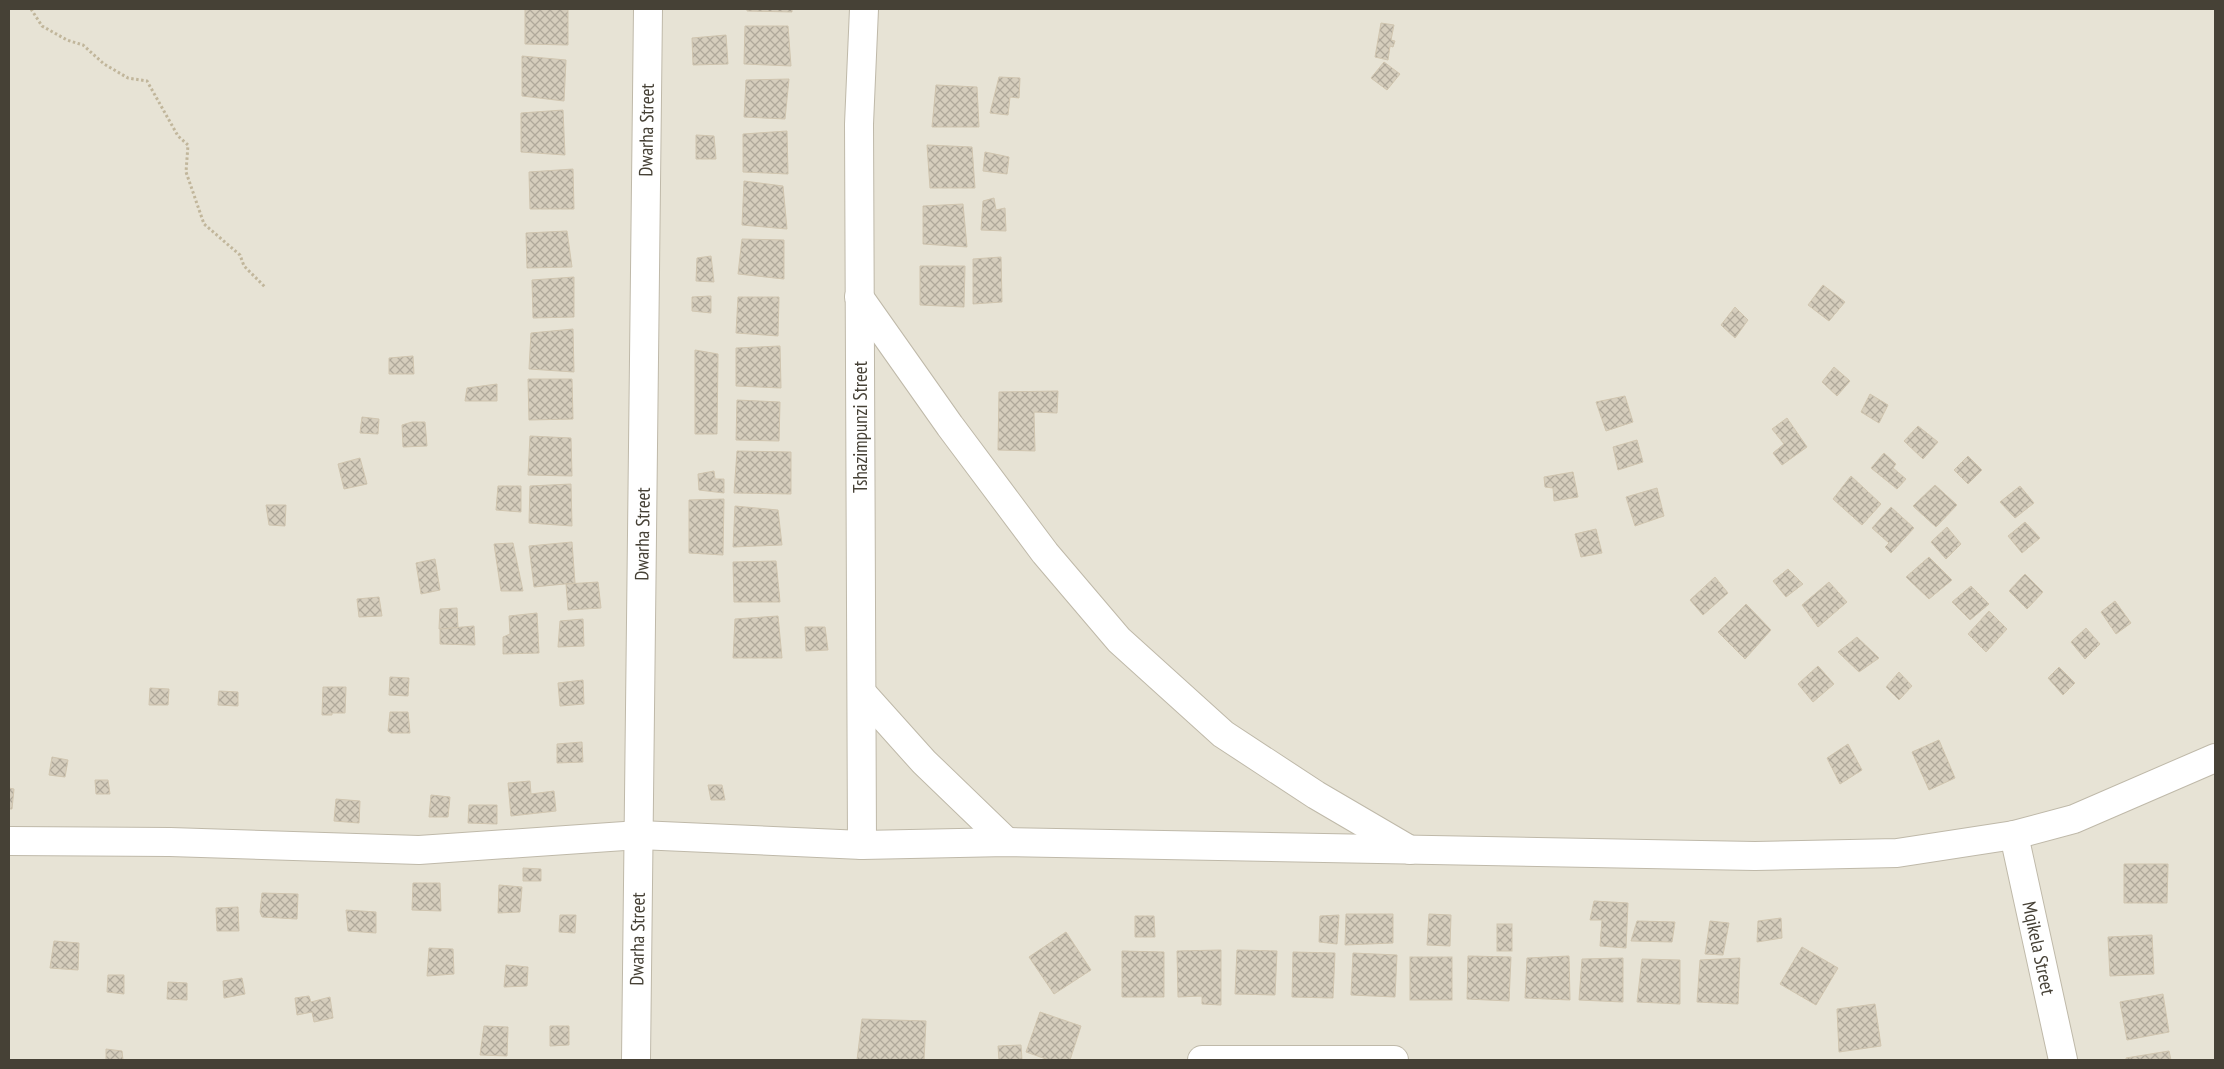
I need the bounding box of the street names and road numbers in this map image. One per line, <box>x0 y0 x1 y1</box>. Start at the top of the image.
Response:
street label: Dwarha Street <box>633 82 659 177</box>
street label: Tshazimpunzi Street <box>848 360 872 493</box>
street label: Dwarha Street <box>629 486 655 581</box>
street label: Dwarha Street <box>624 891 650 986</box>
street label: Mqikela Street <box>2017 899 2061 998</box>

